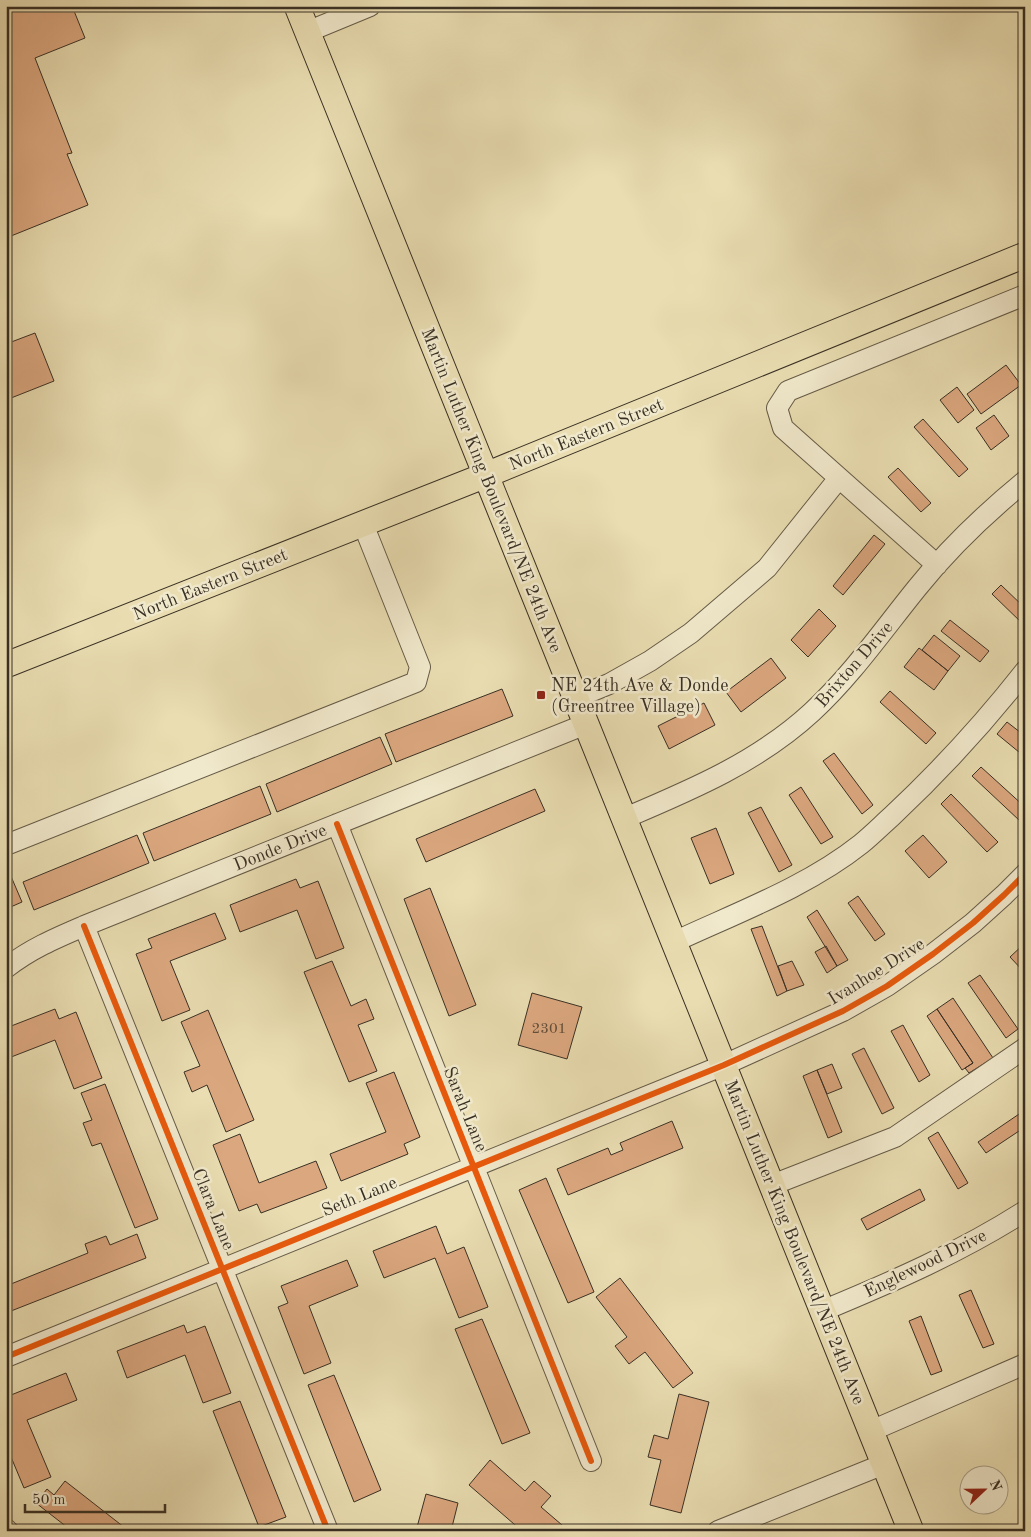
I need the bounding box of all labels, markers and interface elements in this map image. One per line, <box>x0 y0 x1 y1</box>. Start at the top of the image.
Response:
street label: Martin Luther King Boulevard/NE 24th Ave <box>417 325 565 655</box>
street label: North Eastern Street <box>507 396 666 474</box>
street label: North Eastern Street <box>131 546 290 624</box>
street label: Brixton Drive <box>813 618 897 711</box>
place label: NE 24th Ave & Donde (Greentree Village) <box>551 677 728 716</box>
marker: NE 24th Ave & Donde (Greentree Village) <box>535 689 547 701</box>
street label: Donde Drive <box>231 821 329 875</box>
street label: Ivanhoe Drive <box>825 935 928 1009</box>
house number: 2301 <box>532 1022 566 1037</box>
street label: Sarah Lane <box>440 1064 490 1155</box>
street label: Martin Luther King Boulevard/NE 24th Ave <box>720 1077 868 1407</box>
street label: Clara Lane <box>189 1166 238 1253</box>
street label: Seth Lane <box>319 1174 400 1220</box>
street label: Englewood Drive <box>861 1227 989 1301</box>
north arrow <box>958 1464 1008 1514</box>
text: N <box>987 1478 1004 1493</box>
scale bar <box>25 1482 165 1514</box>
text: 50 m <box>32 1493 66 1508</box>

